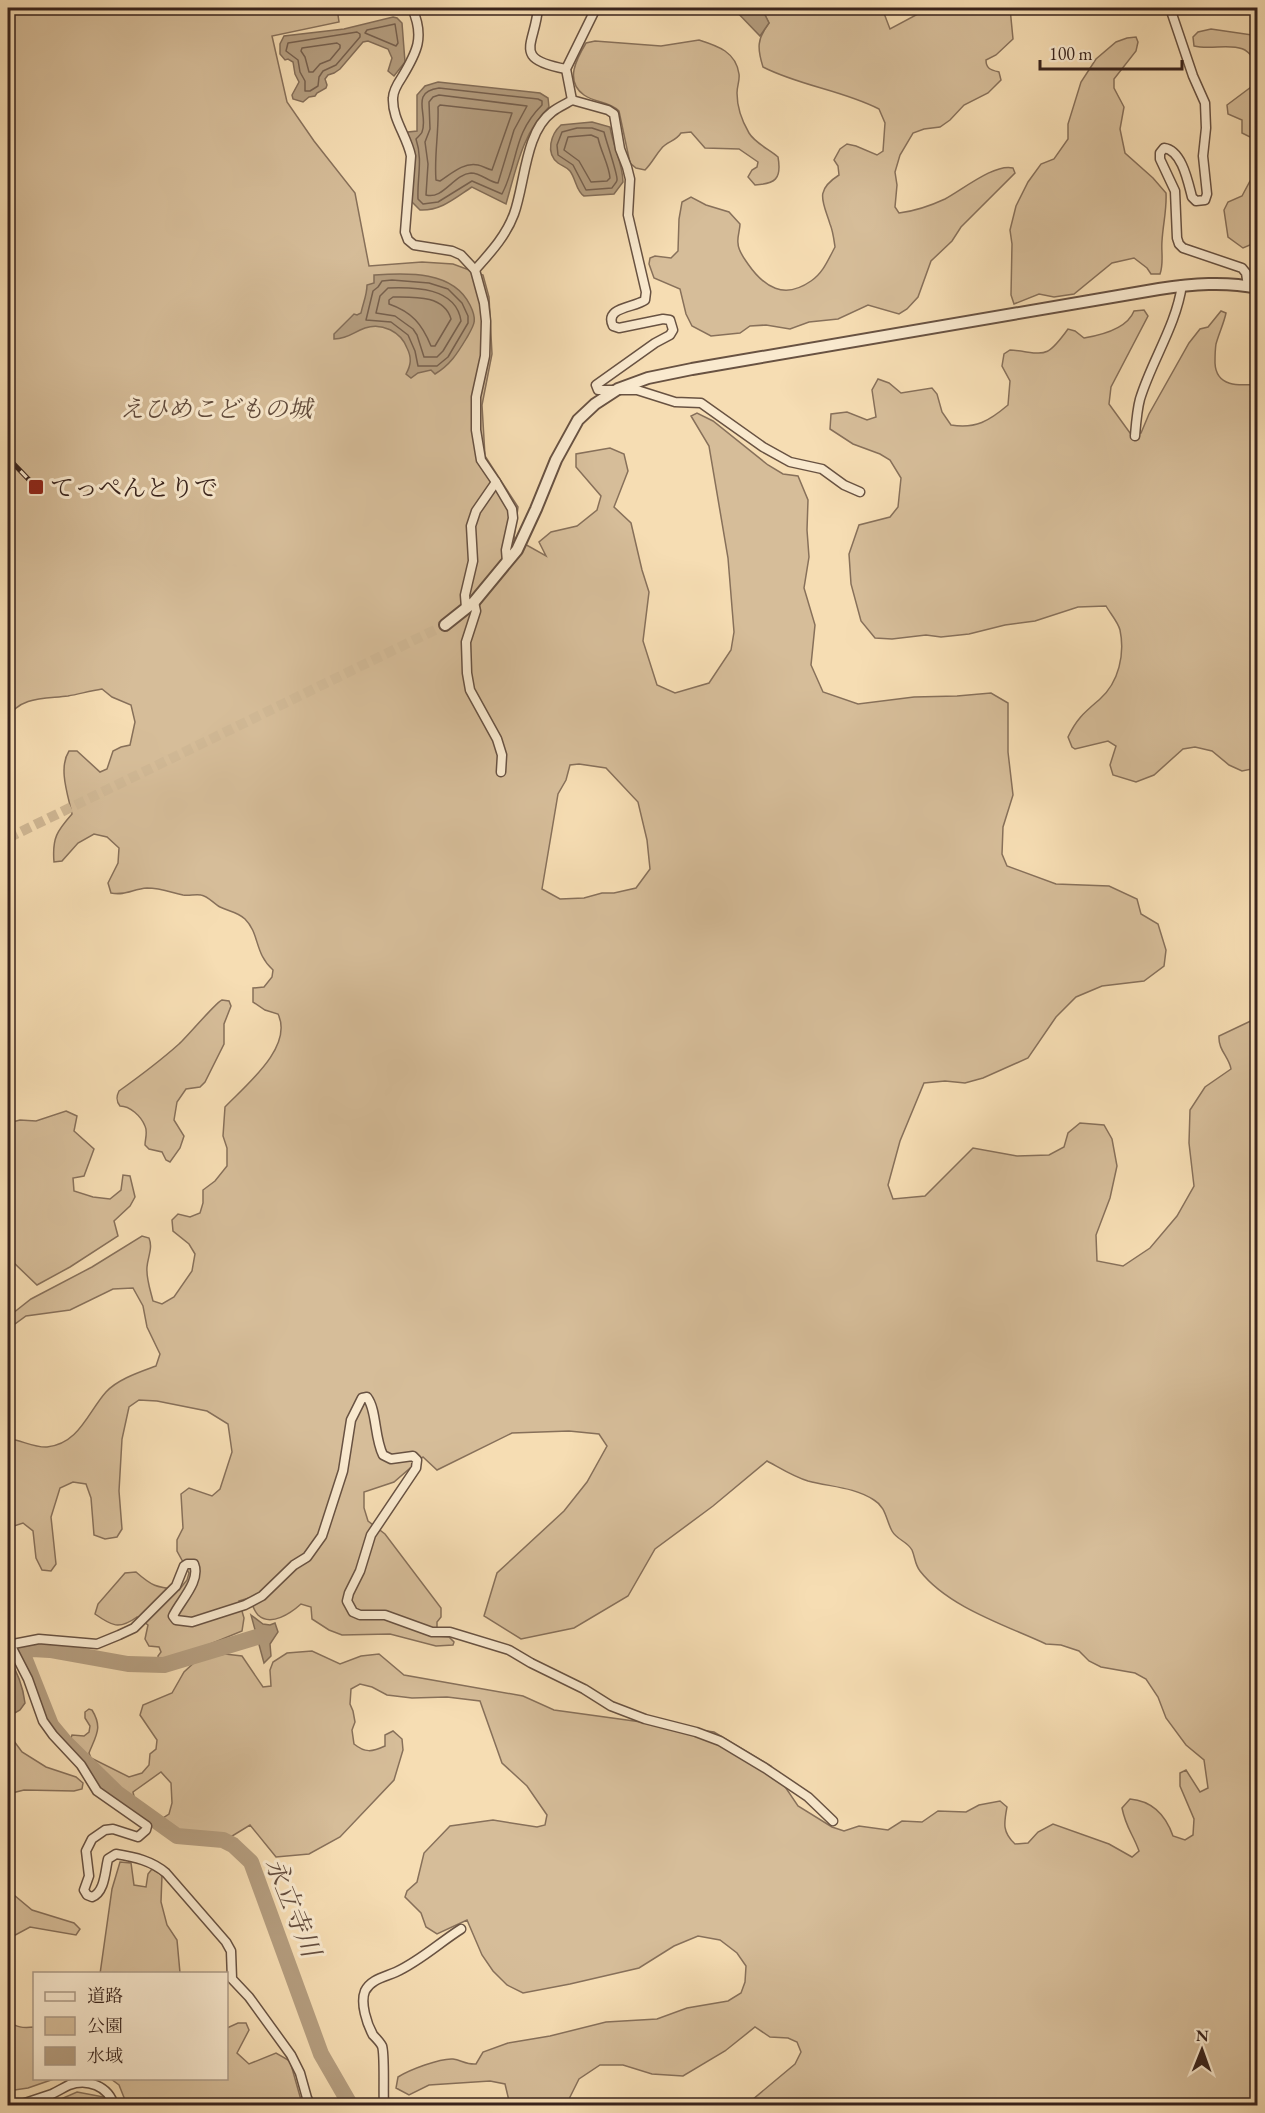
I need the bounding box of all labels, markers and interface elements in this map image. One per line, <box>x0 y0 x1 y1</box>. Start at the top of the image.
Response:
scale bar <box>1040 33 1182 71</box>
text: 100 m <box>1049 42 1093 65</box>
park label: えひめこどもの城 <box>120 393 315 424</box>
place label: てっぺんとりで <box>50 472 218 503</box>
marker: てっぺんとりで <box>27 478 45 496</box>
water label: 永立寺川 <box>258 1852 329 1964</box>
legend <box>33 1972 228 2080</box>
text: 道路 <box>87 1984 123 2007</box>
text: 公園 <box>87 2014 123 2037</box>
north arrow <box>1172 2020 1232 2080</box>
text: N <box>1196 2025 1209 2046</box>
text: 水域 <box>87 2044 123 2067</box>

